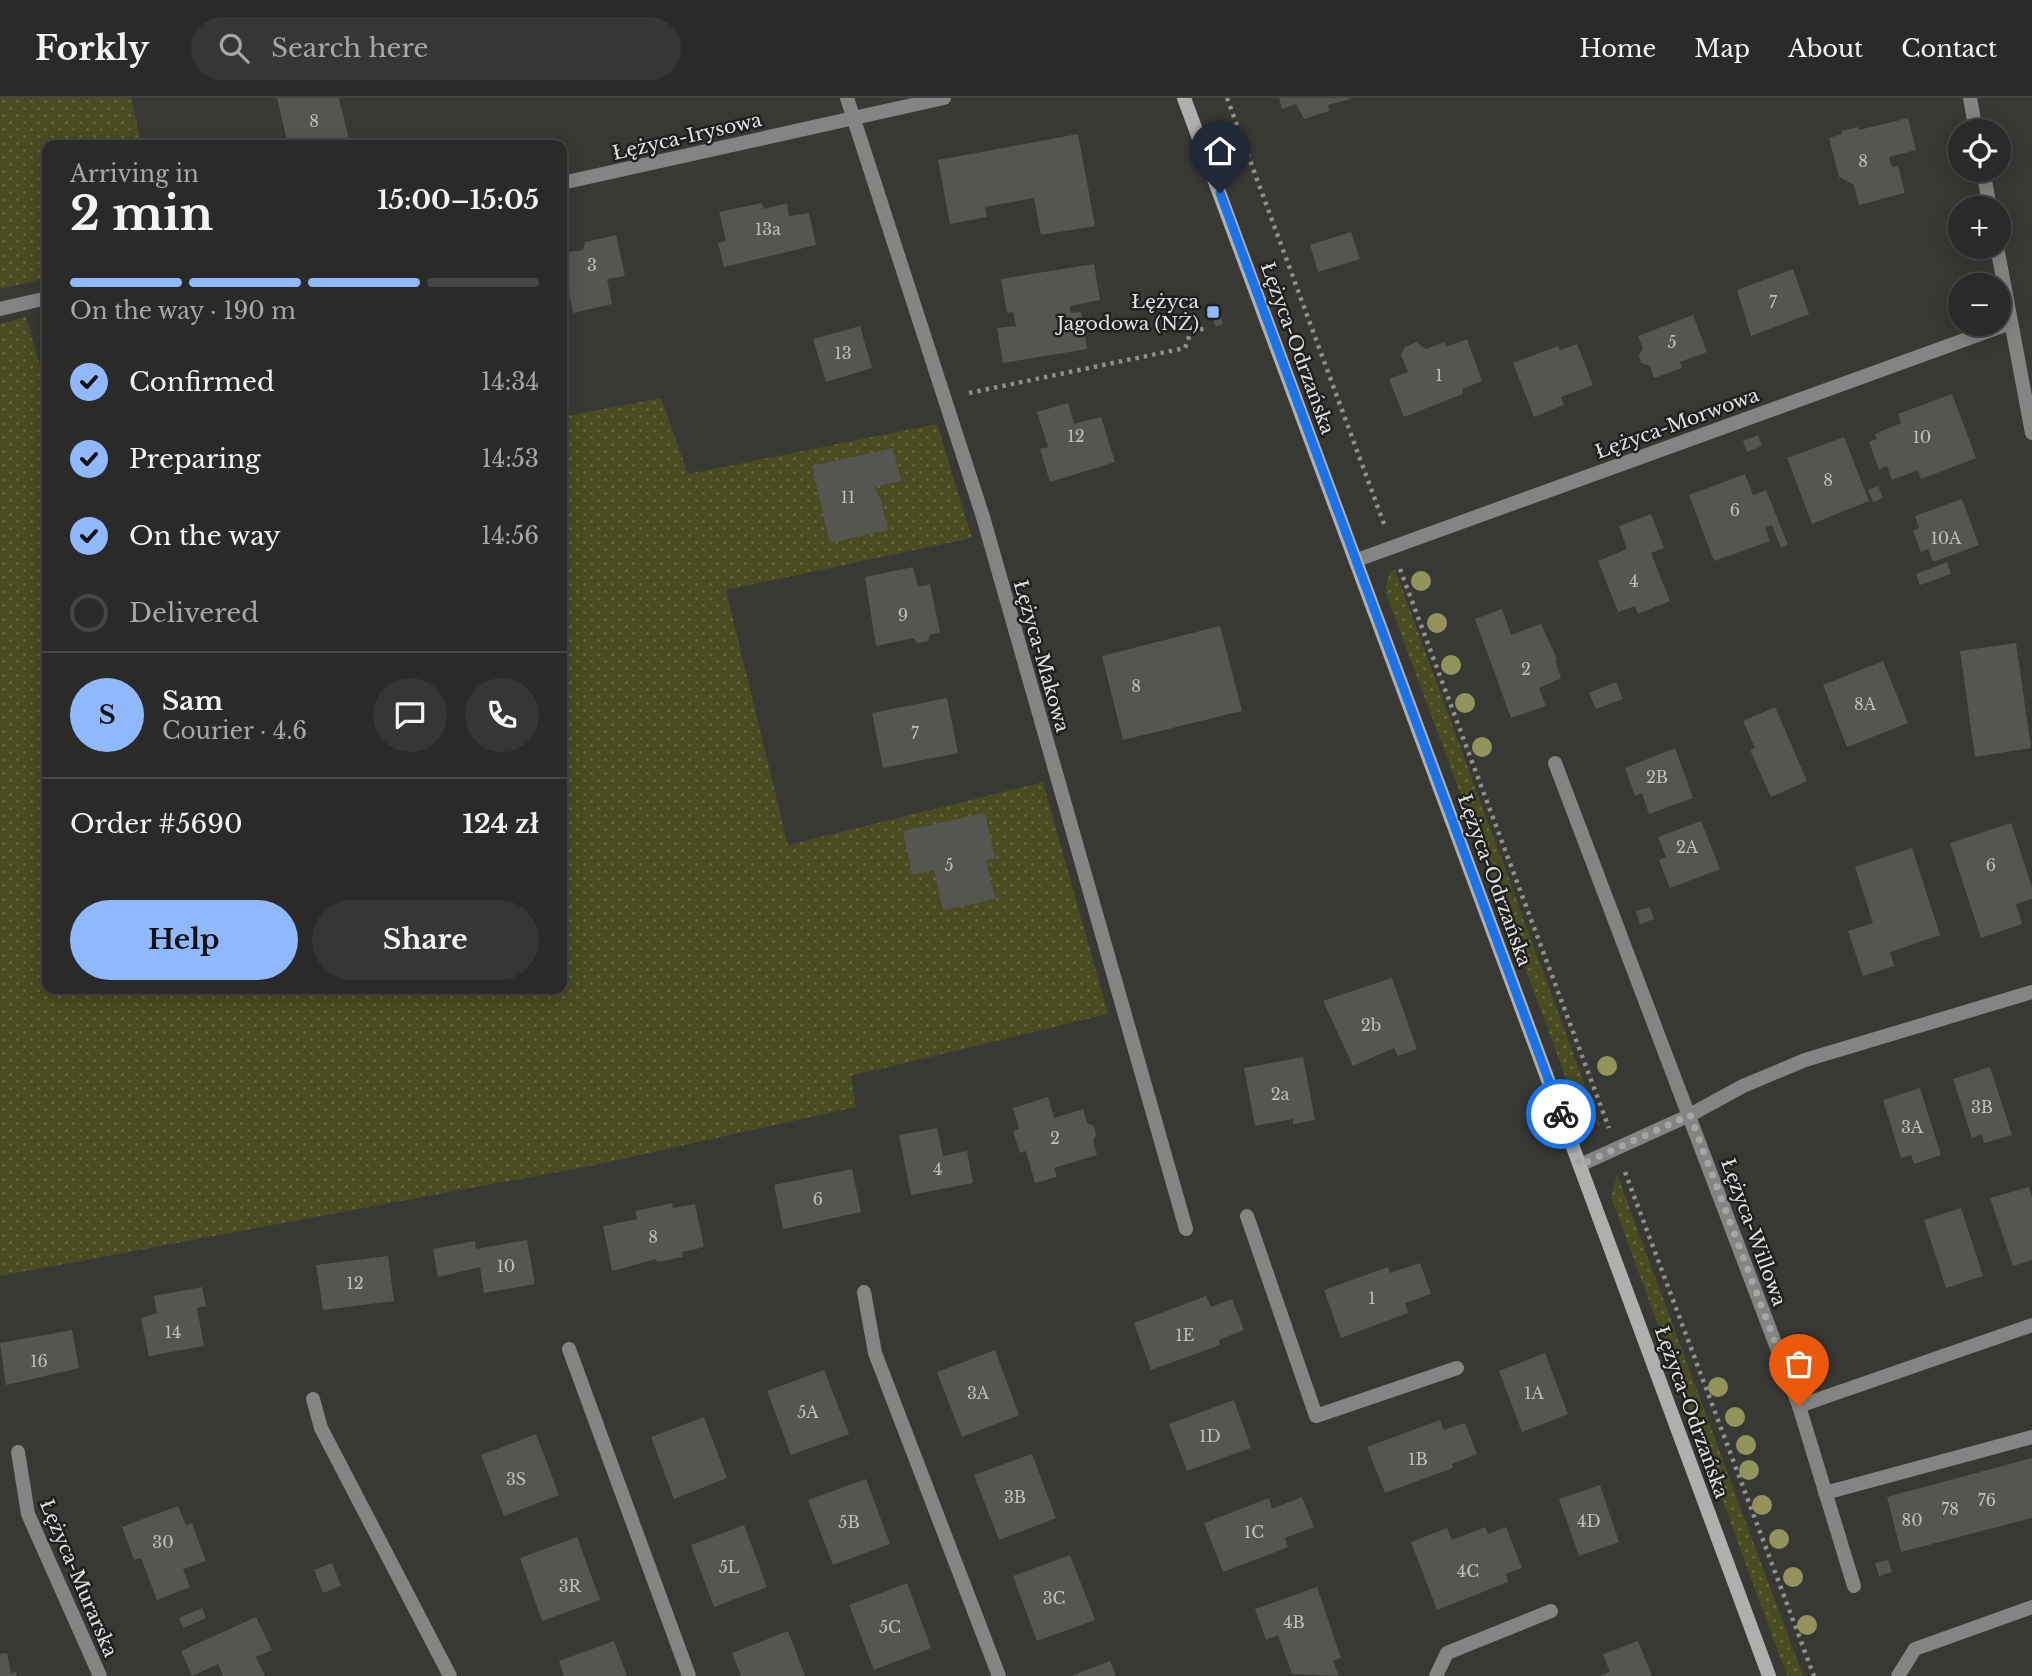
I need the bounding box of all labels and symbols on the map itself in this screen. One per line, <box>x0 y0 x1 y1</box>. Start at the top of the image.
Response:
street label: Łężyca-Irysowa <box>610 108 764 165</box>
house number: 8 <box>309 111 319 131</box>
pin <box>1190 121 1250 193</box>
house number: 8 <box>1858 151 1868 171</box>
house number: 13a <box>755 219 781 239</box>
house number: 3 <box>587 255 597 275</box>
street label: Łężyca-Odrzańska <box>1256 259 1340 438</box>
place label: Łężyca Jagodowa (NŻ) <box>1054 290 1199 335</box>
house number: 7 <box>1769 292 1778 312</box>
marker: Łężyca Jagodowa (NŻ) <box>1205 304 1221 320</box>
house number: 5 <box>1667 332 1677 352</box>
house number: 13 <box>835 343 852 363</box>
house number: 1 <box>1435 365 1443 385</box>
street label: Łężyca-Morwowa <box>1592 383 1763 464</box>
house number: 12 <box>1068 426 1085 446</box>
house number: 10 <box>1913 427 1931 447</box>
house number: 8 <box>1823 470 1833 490</box>
house number: 11 <box>841 487 855 507</box>
house number: 6 <box>1730 500 1740 520</box>
house number: 10A <box>1931 528 1962 548</box>
house number: 4 <box>1629 571 1639 591</box>
street label: Łężyca-Makowa <box>1009 577 1074 735</box>
house number: 9 <box>898 605 908 625</box>
house number: 2 <box>1521 659 1531 679</box>
house number: 8 <box>1131 676 1141 696</box>
house number: 8A <box>1854 694 1877 714</box>
house number: 7 <box>911 723 920 743</box>
house number: 2B <box>1646 767 1668 787</box>
street label: Łężyca-Odrzańska <box>1453 791 1537 970</box>
house number: 2A <box>1676 837 1699 857</box>
house number: 5 <box>944 855 954 875</box>
house number: 6 <box>1986 855 1996 875</box>
house number: 2b <box>1361 1015 1381 1035</box>
courier <box>1526 1079 1596 1149</box>
house number: 2a <box>1271 1084 1289 1104</box>
house number: 3B <box>1971 1097 1993 1117</box>
house number: 3A <box>1901 1117 1924 1137</box>
house number: 2 <box>1050 1128 1060 1148</box>
street label: Łężyca-Willowa <box>1716 1155 1791 1310</box>
house number: 4 <box>933 1159 943 1179</box>
house number: 6 <box>813 1189 823 1209</box>
house number: 8 <box>648 1227 658 1247</box>
house number: 10 <box>497 1256 515 1276</box>
house number: 12 <box>347 1273 364 1293</box>
house number: 1 <box>1368 1288 1376 1308</box>
house number: 14 <box>165 1322 181 1342</box>
street label: Łężyca-Odrzańska <box>1650 1323 1734 1502</box>
house number: 1E <box>1176 1325 1194 1345</box>
pin <box>1769 1334 1829 1406</box>
house number: 16 <box>30 1351 48 1371</box>
house number: 3A <box>967 1383 990 1403</box>
house number: 1A <box>1524 1383 1544 1403</box>
house number: 5A <box>797 1402 819 1422</box>
house number: 1D <box>1199 1426 1221 1446</box>
house number: 1B <box>1408 1449 1428 1469</box>
house number: 3S <box>506 1469 526 1489</box>
house number: 3B <box>1004 1487 1026 1507</box>
house number: 76 <box>1978 1490 1996 1510</box>
street label: Łężyca-Murarska <box>35 1496 122 1661</box>
house number: 78 <box>1941 1499 1959 1519</box>
house number: 80 <box>1901 1510 1923 1530</box>
house number: 4D <box>1577 1511 1601 1531</box>
house number: 5B <box>838 1512 860 1532</box>
house number: 1C <box>1244 1522 1264 1542</box>
house number: 30 <box>152 1532 174 1552</box>
house number: 5L <box>719 1557 740 1577</box>
house number: 4C <box>1457 1561 1479 1581</box>
house number: 3R <box>559 1576 583 1596</box>
house number: 3C <box>1043 1588 1065 1608</box>
house number: 4B <box>1283 1612 1305 1632</box>
house number: 5C <box>879 1617 901 1637</box>

